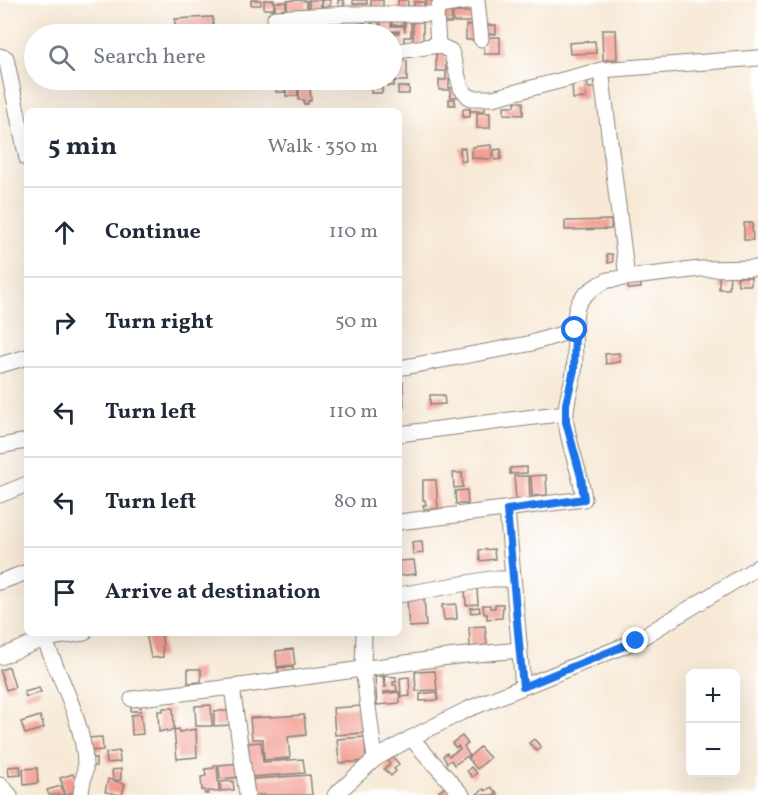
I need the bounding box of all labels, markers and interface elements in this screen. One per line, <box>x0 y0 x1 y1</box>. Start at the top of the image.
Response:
search box <box>24 24 402 90</box>
icon: search <box>45 41 78 74</box>
text: Search here <box>93 42 206 73</box>
text: 5 min <box>48 129 117 165</box>
text: Walk · 350 m <box>267 133 378 161</box>
icon: ahead <box>48 216 81 249</box>
text: Continue <box>105 217 201 248</box>
text: 110 m <box>329 218 378 246</box>
icon: right <box>48 306 81 339</box>
text: Turn right <box>105 307 213 338</box>
text: 50 m <box>335 308 378 336</box>
route start <box>561 316 587 342</box>
icon: left <box>48 396 81 429</box>
text: Turn left <box>105 397 196 428</box>
text: 110 m <box>329 398 378 426</box>
icon: left <box>48 486 81 519</box>
text: Turn left <box>105 487 196 518</box>
text: 80 m <box>334 488 378 516</box>
icon: arrive <box>48 576 81 609</box>
text: Arrive at destination <box>105 577 321 608</box>
route end <box>622 627 648 653</box>
map controls <box>686 669 740 777</box>
button: + <box>686 669 740 723</box>
button: − <box>686 723 740 777</box>

